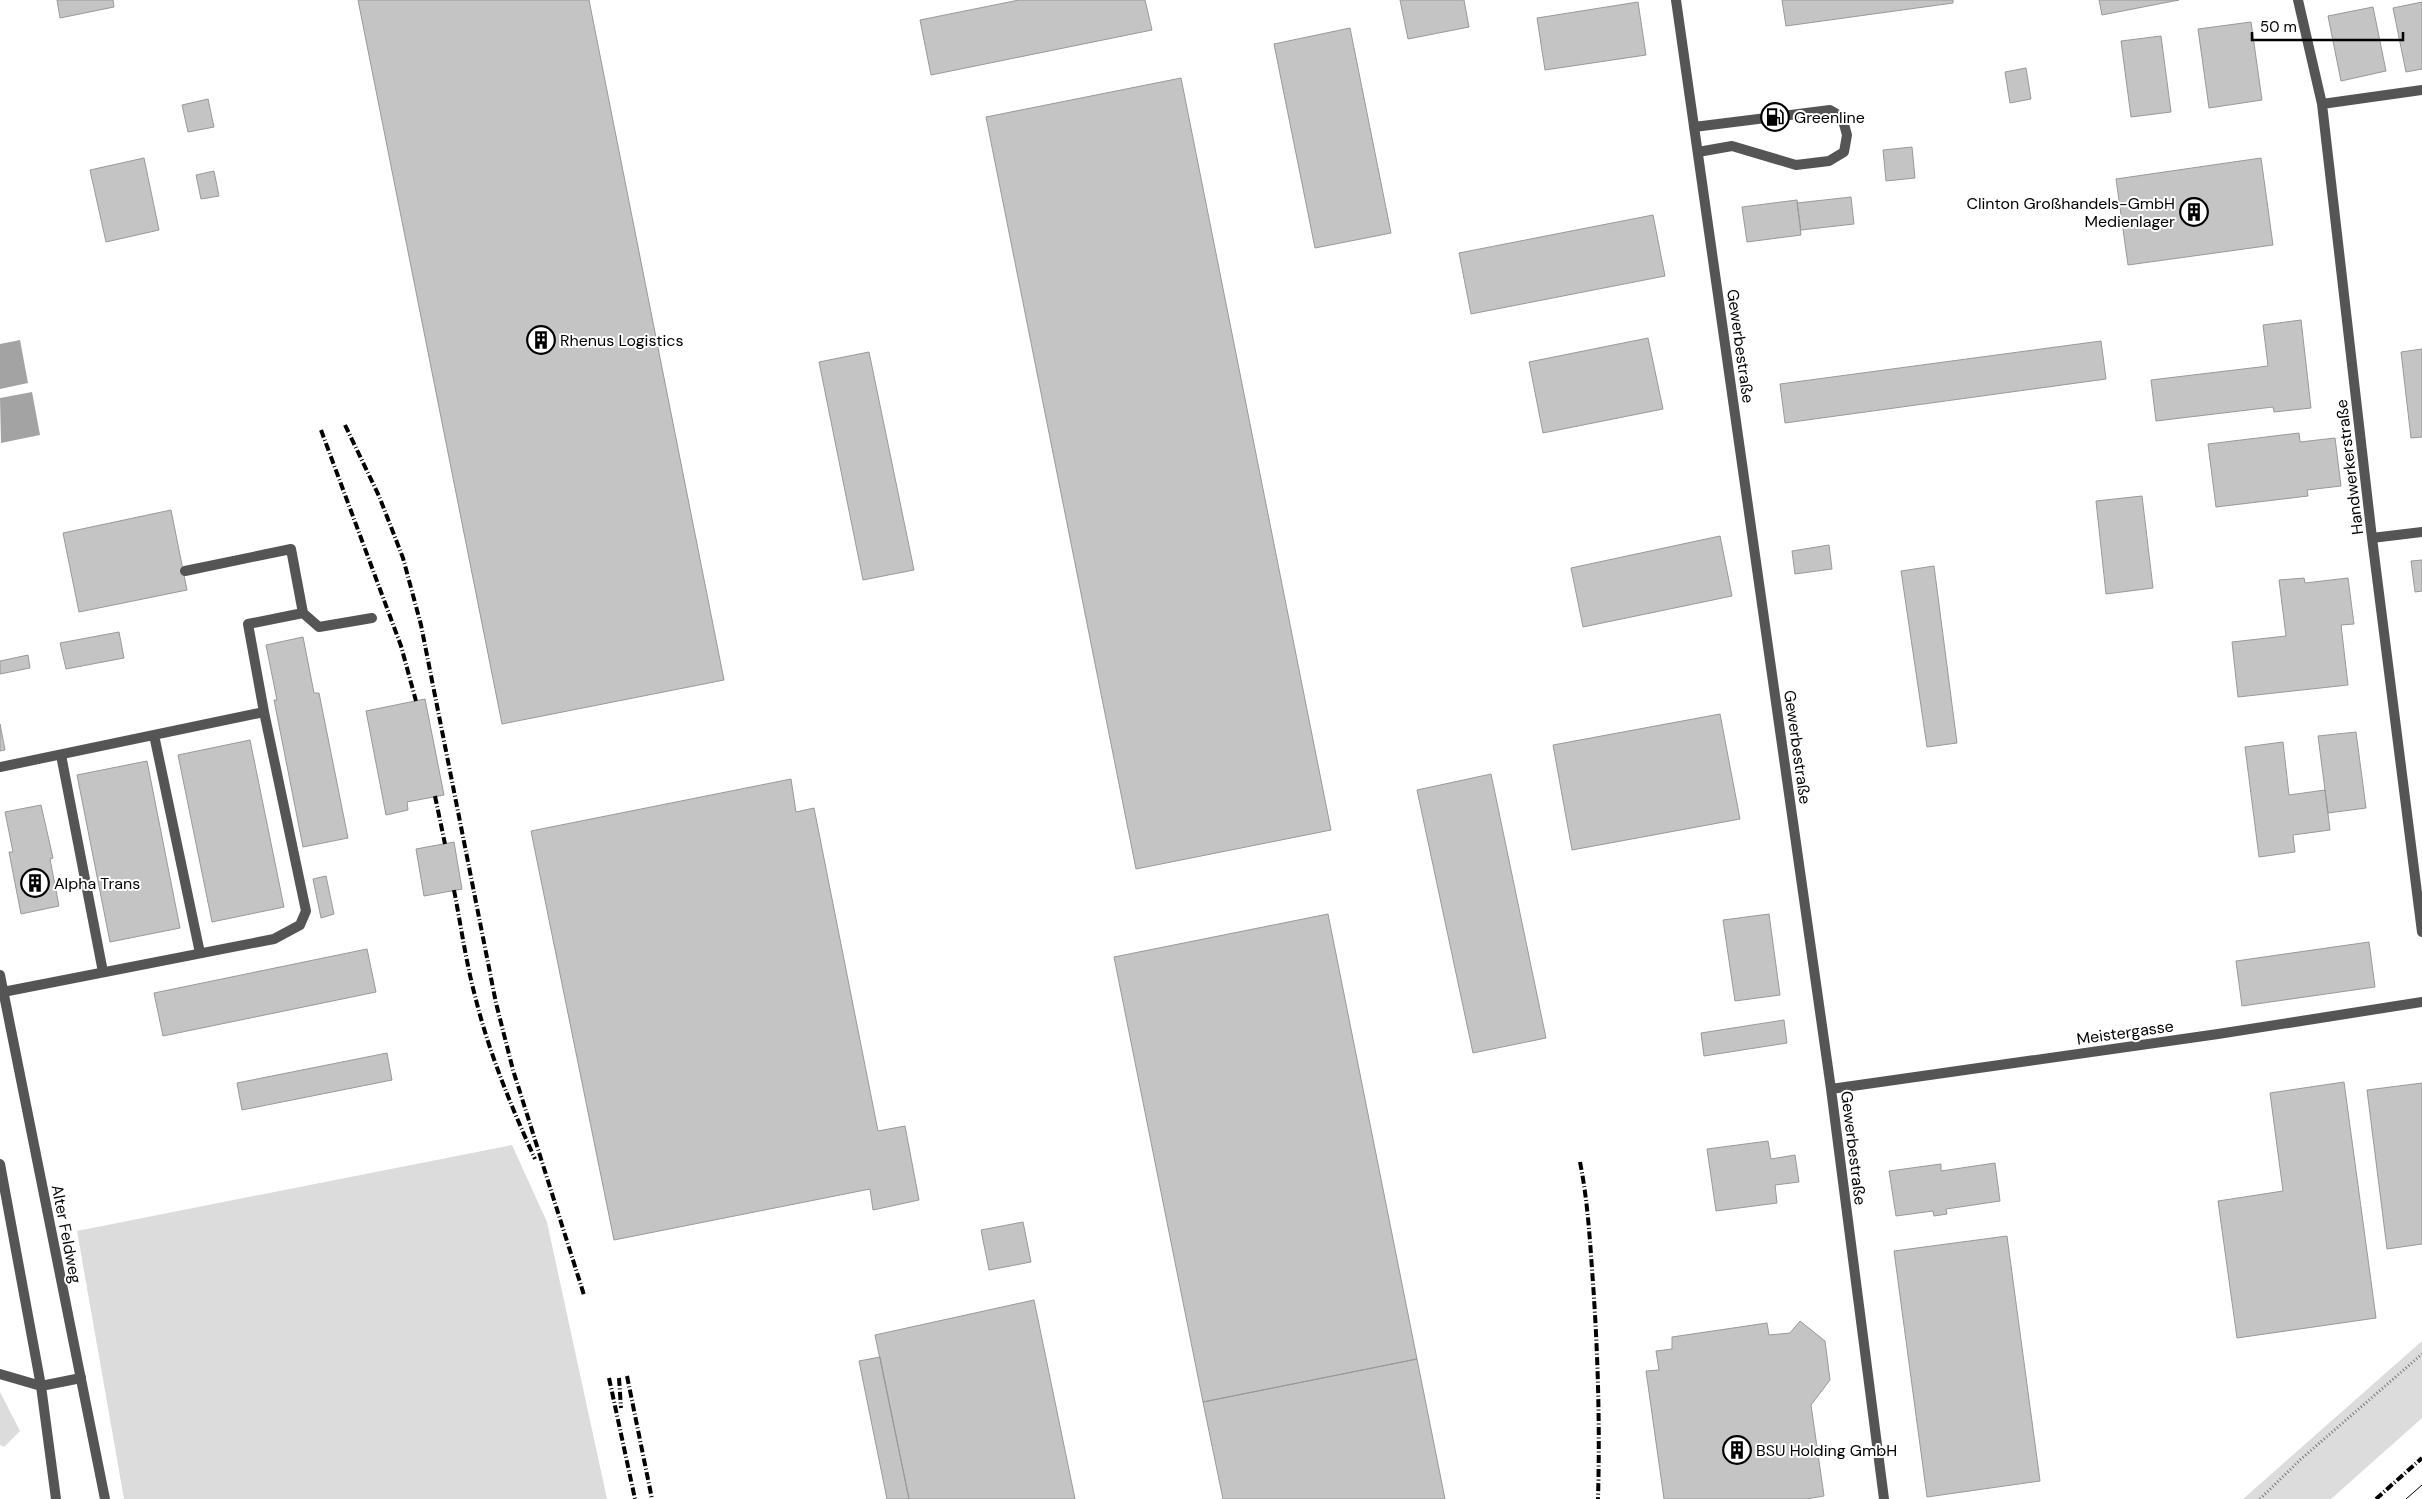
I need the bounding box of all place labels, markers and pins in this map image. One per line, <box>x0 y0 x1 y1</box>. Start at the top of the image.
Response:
fuel station icon: Greenline <box>1760 102 1790 132</box>
place label: Greenline <box>1794 107 1865 128</box>
place label: Clinton Großhandels-GmbH Medienlager <box>1966 193 2175 232</box>
building icon: Clinton Großhandels-GmbH Medienlager <box>2179 197 2209 227</box>
building icon: Rhenus Logistics <box>526 325 556 355</box>
place label: Rhenus Logistics <box>560 330 683 351</box>
building icon: Alpha Trans <box>20 868 50 898</box>
place label: Alpha Trans <box>54 873 140 894</box>
building icon: BSU Holding GmbH <box>1722 1435 1752 1465</box>
place label: BSU Holding GmbH <box>1756 1440 1897 1461</box>

